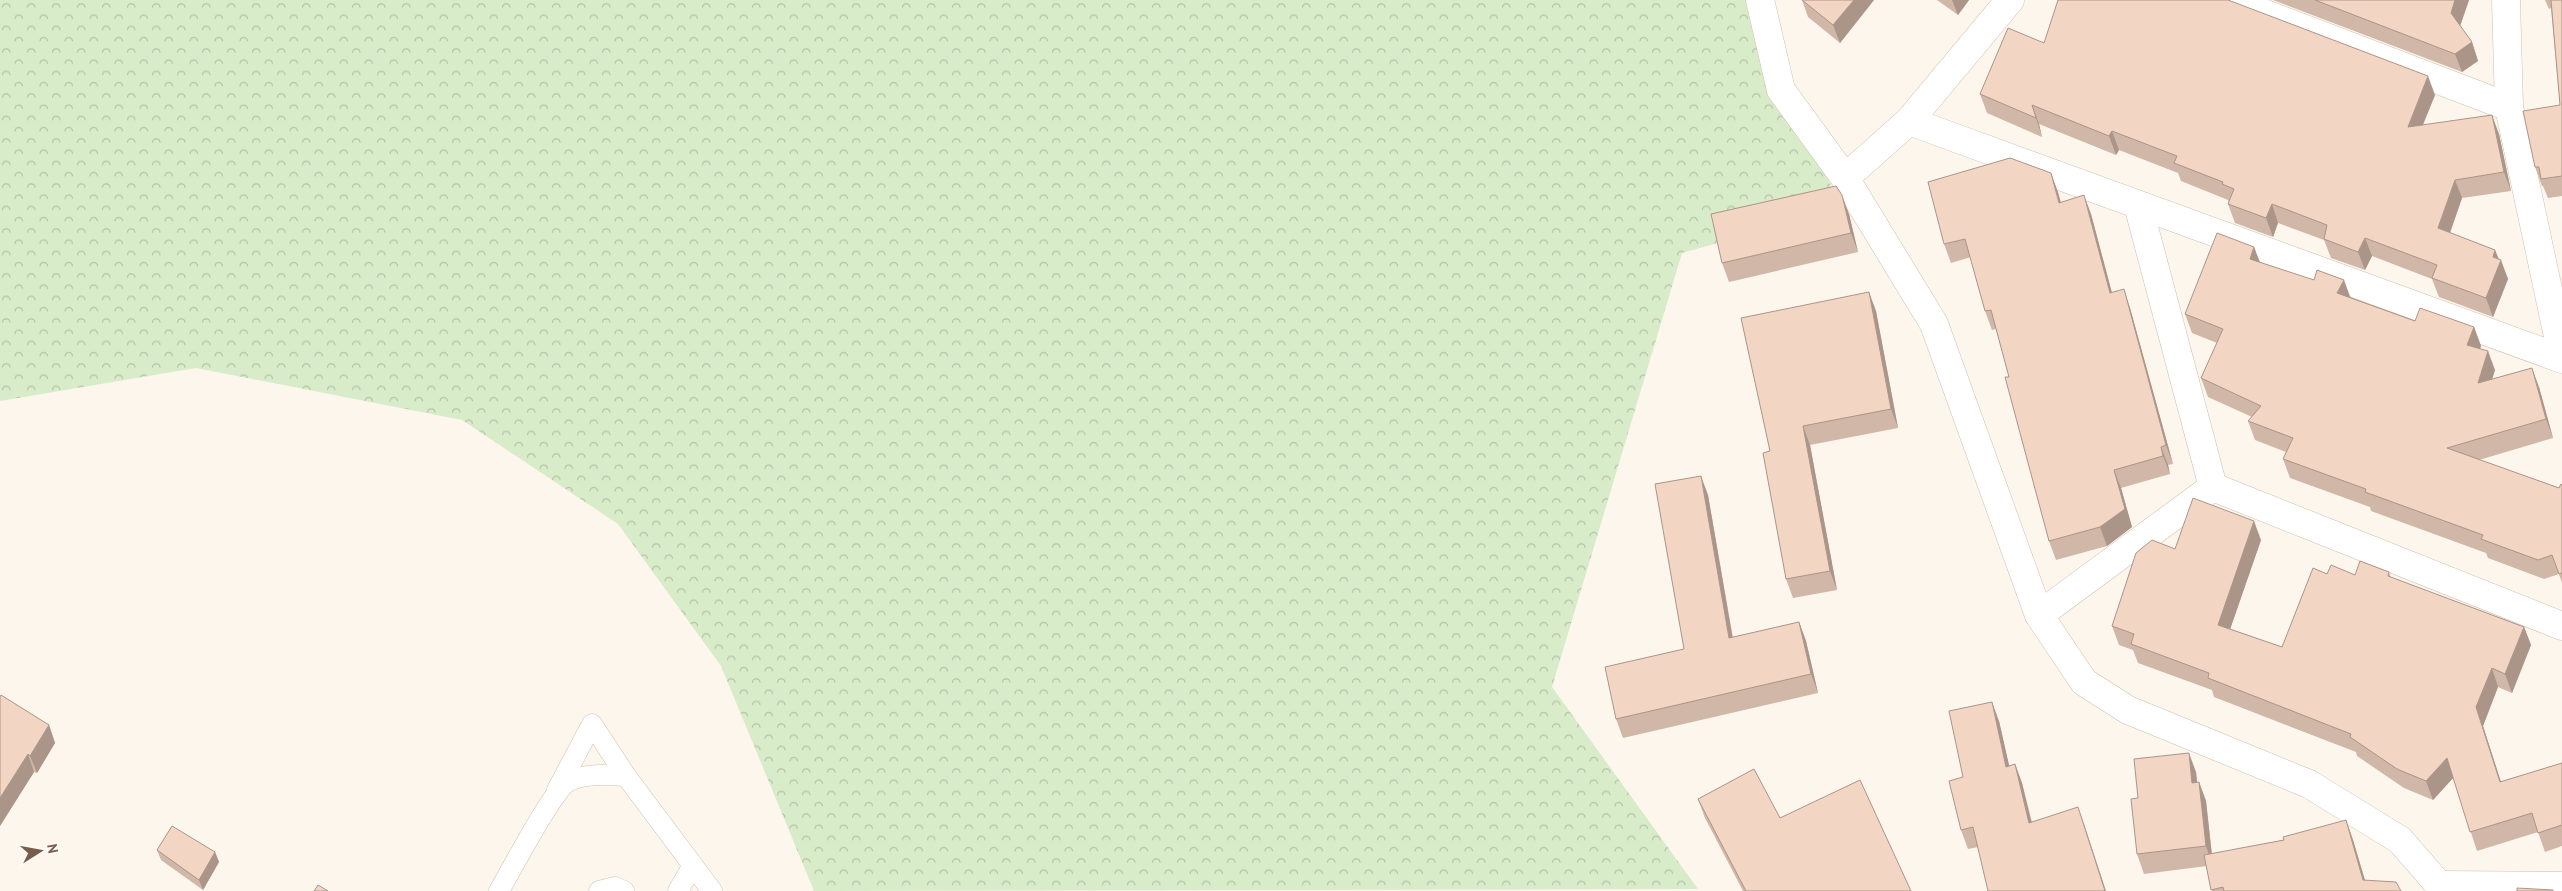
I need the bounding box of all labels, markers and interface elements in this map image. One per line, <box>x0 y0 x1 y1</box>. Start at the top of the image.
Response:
north arrow <box>15 826 65 876</box>
text: N <box>43 842 62 855</box>

